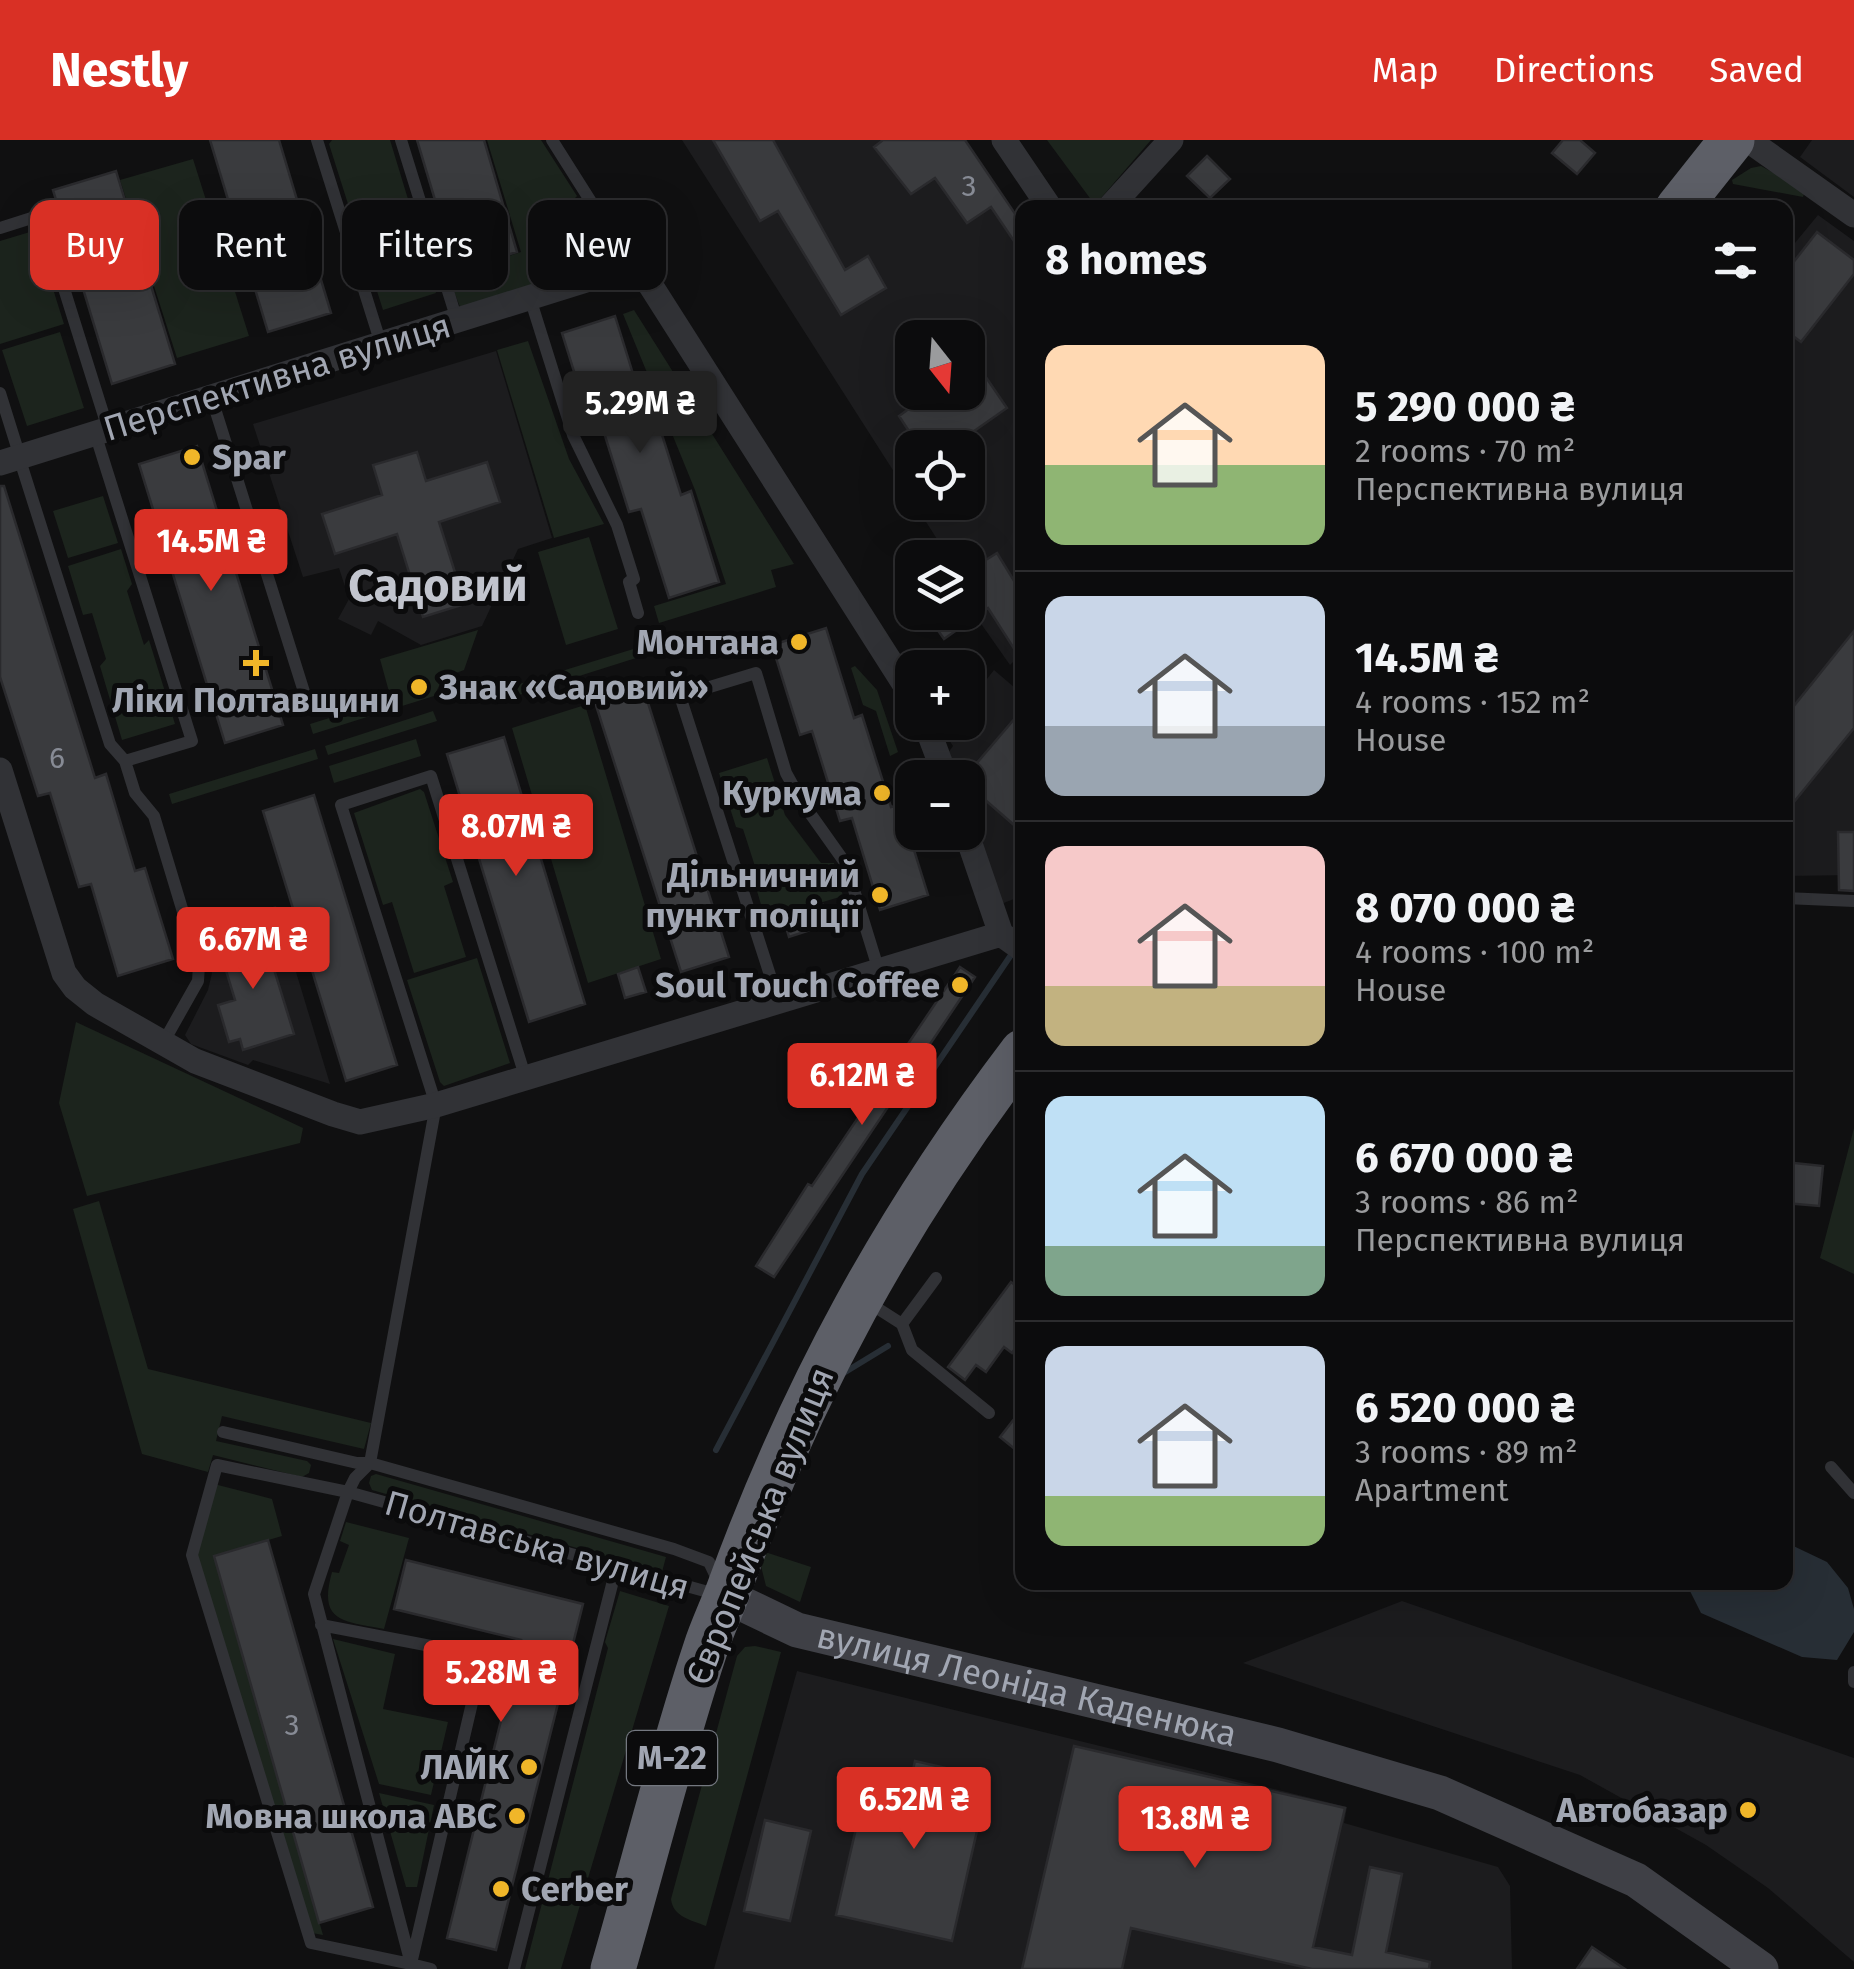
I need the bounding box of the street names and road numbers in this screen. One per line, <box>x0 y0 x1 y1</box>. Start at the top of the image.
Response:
street label: Перспективна вулиця <box>98 304 456 450</box>
street label: Європейська вулиця <box>677 1361 843 1691</box>
street label: Полтавська вулиця <box>380 1481 694 1609</box>
street label: вулиця Леоніда Каденюка <box>813 1614 1241 1755</box>
road number: М-22 <box>627 1731 717 1785</box>

